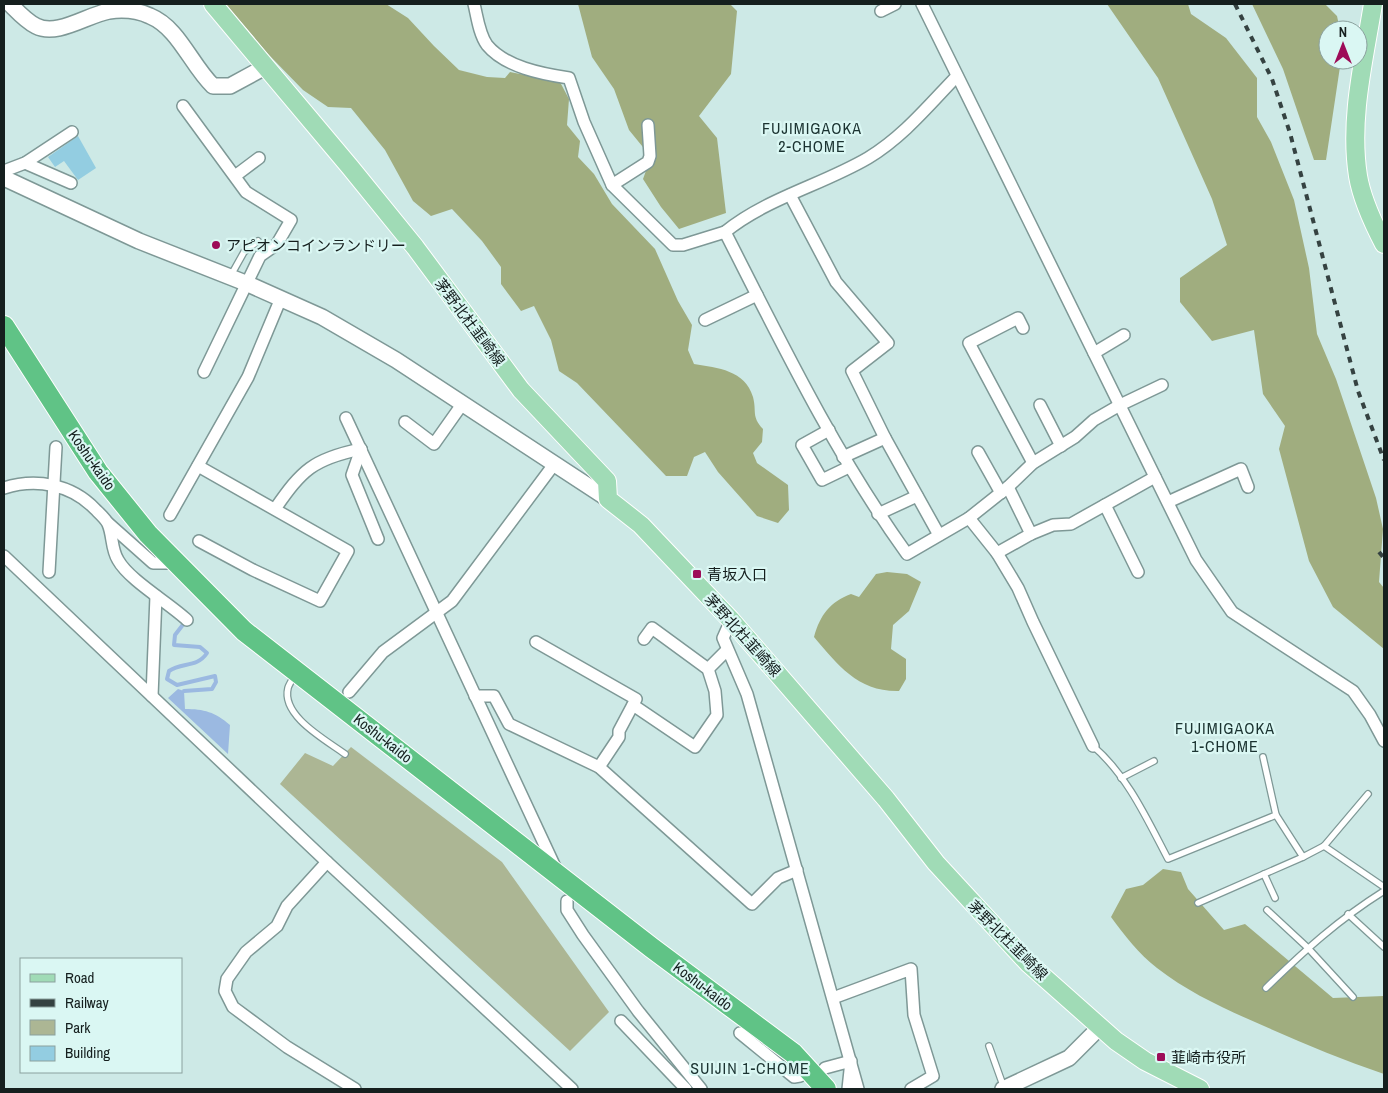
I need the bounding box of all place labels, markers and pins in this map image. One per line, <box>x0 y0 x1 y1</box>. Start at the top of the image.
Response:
place label: アピオンコインランドリー <box>226 235 406 256</box>
marker: アピオンコインランドリー <box>210 239 222 251</box>
place label: 青坂入口 <box>707 564 767 585</box>
marker: 青坂入口 <box>691 568 703 580</box>
place label: 韮崎市役所 <box>1171 1047 1246 1068</box>
marker: 韮崎市役所 <box>1155 1051 1167 1063</box>

